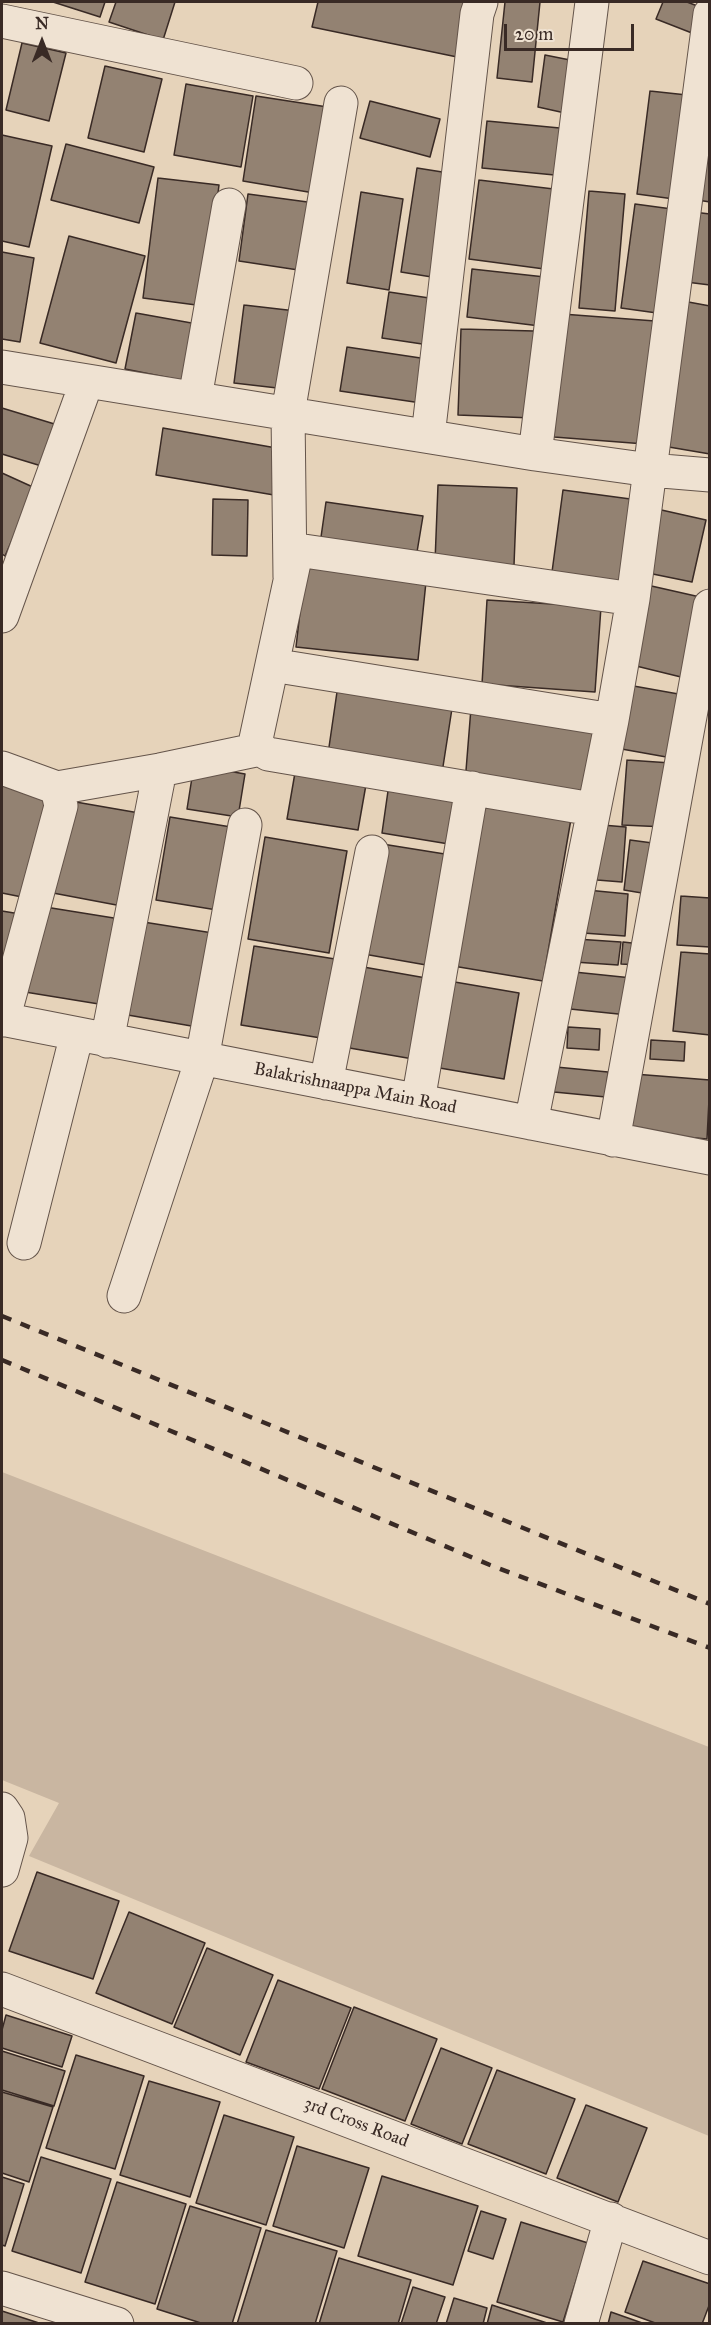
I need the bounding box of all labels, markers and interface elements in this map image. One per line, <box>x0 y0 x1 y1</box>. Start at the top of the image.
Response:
north arrow <box>12 12 72 72</box>
scale bar <box>507 12 638 50</box>
text: N <box>35 14 49 33</box>
text: 20 m <box>515 23 553 45</box>
street label: Balakrishnaappa Main Road <box>252 1059 458 1119</box>
street label: 3rd Cross Road <box>301 2093 411 2153</box>

